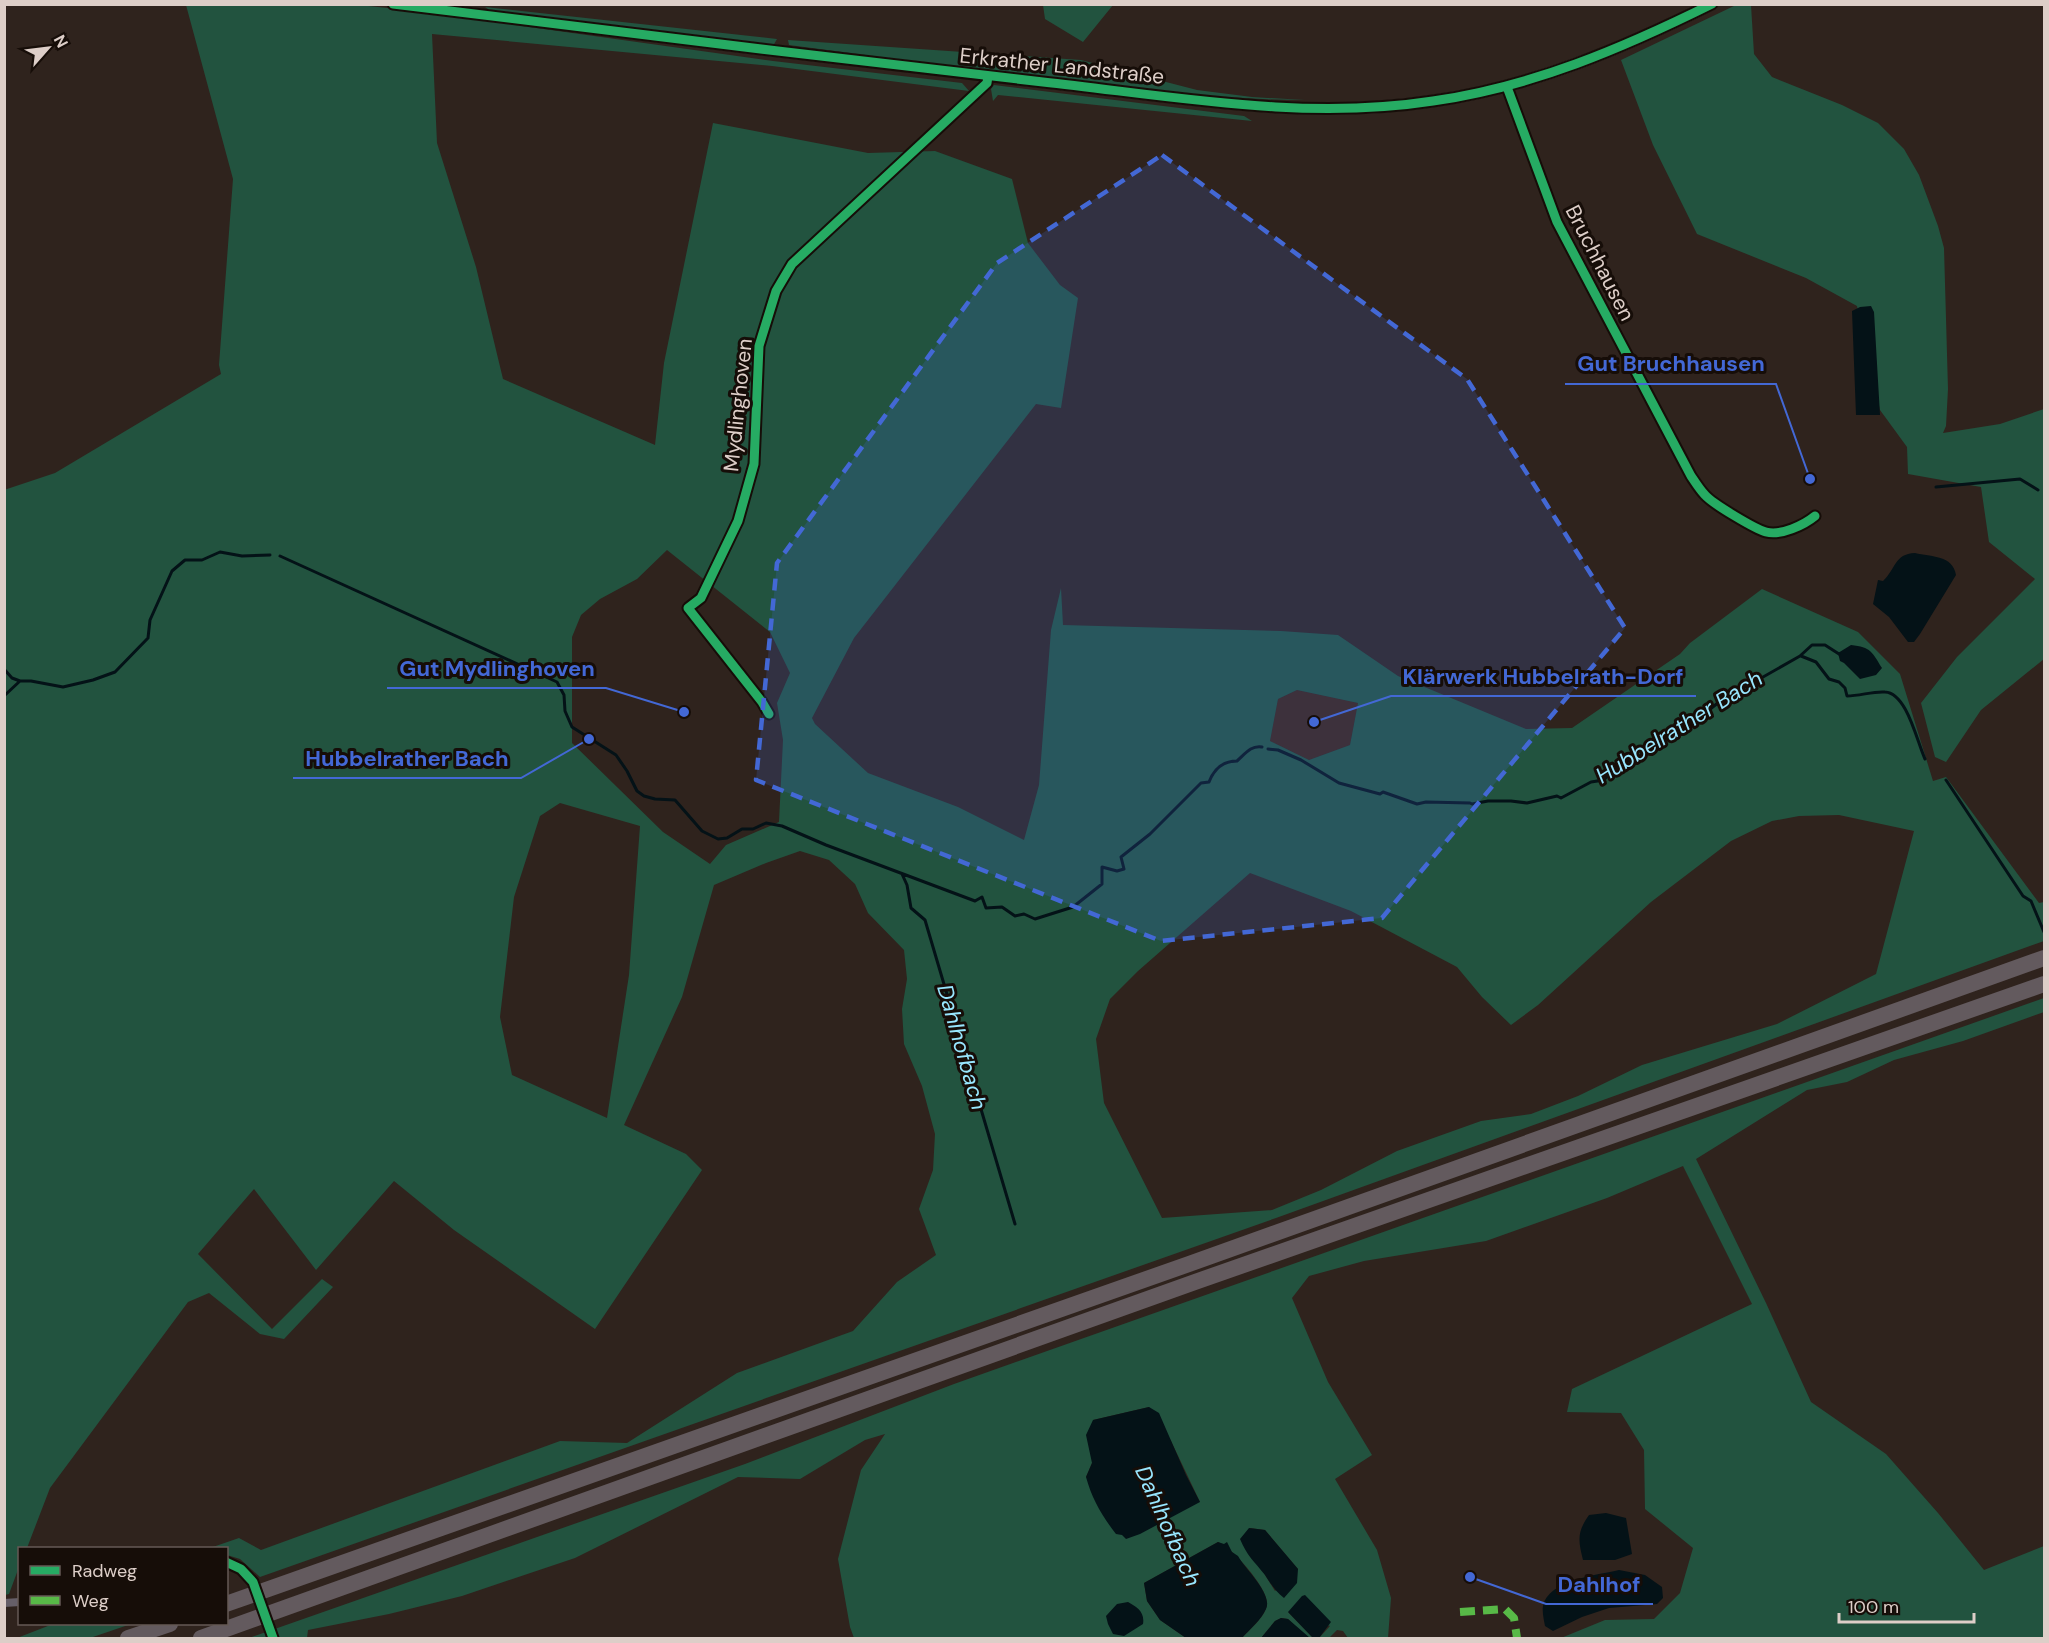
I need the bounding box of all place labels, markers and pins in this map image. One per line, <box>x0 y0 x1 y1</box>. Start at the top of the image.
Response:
callout: Gut Bruchhausen <box>1565 344 1776 384</box>
callout: Gut Mydlinghoven <box>387 648 606 688</box>
callout: Klärwerk Hubbelrath-Dorf <box>1391 656 1696 696</box>
callout: Hubbelrather Bach <box>293 738 521 778</box>
callout: Dahlhof <box>1546 1564 1653 1604</box>

